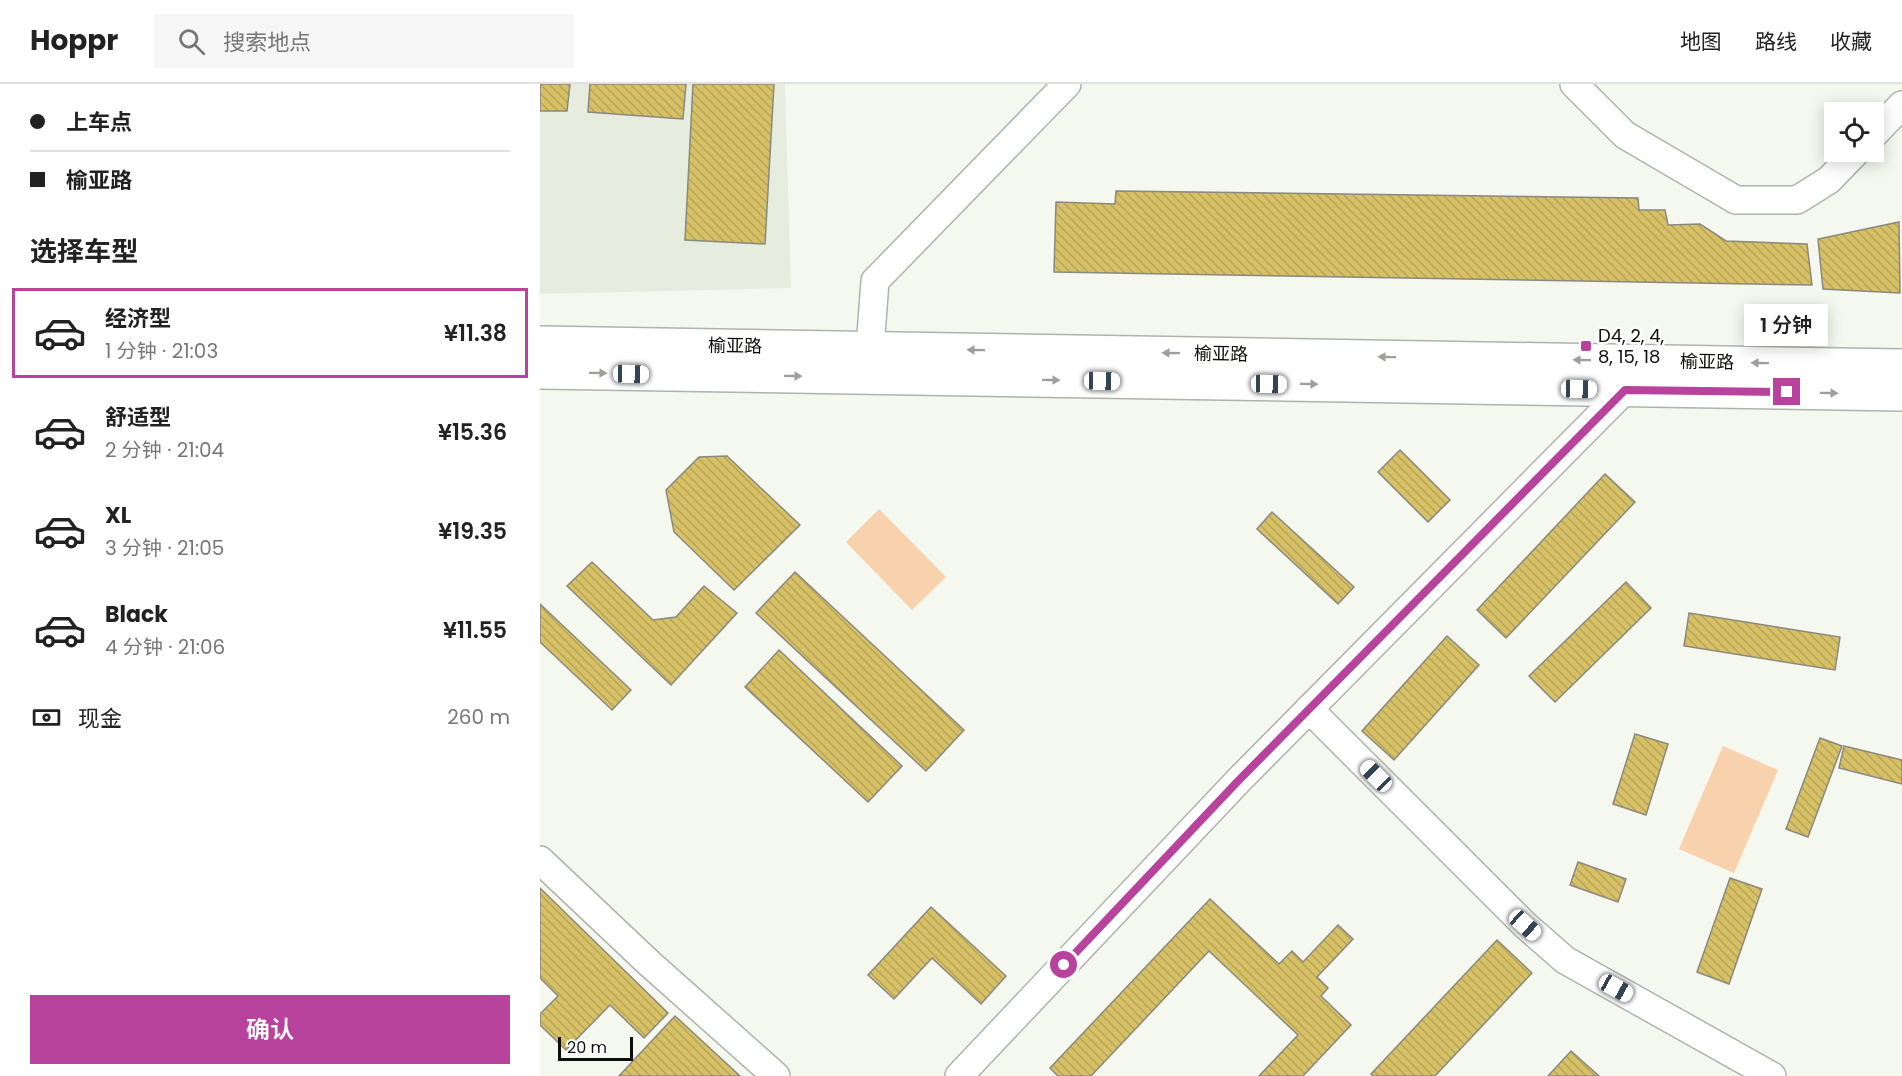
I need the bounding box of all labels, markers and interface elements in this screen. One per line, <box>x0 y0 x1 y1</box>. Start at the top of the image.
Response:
search box <box>154 14 574 68</box>
text: Hoppr <box>30 21 118 60</box>
icon: search <box>175 25 208 58</box>
text: 搜索地点 <box>223 27 311 58</box>
text: 地图 <box>1680 27 1722 56</box>
text: 路线 <box>1755 27 1797 56</box>
text: 收藏 <box>1830 27 1872 56</box>
map controls <box>1824 102 1884 162</box>
button: locate <box>1824 102 1884 162</box>
text: 上车点 <box>66 107 132 138</box>
text: 榆亚路 <box>66 165 132 196</box>
text: 选择车型 <box>30 233 138 270</box>
text: 经济型 <box>105 303 171 334</box>
callout: 1 分钟 <box>1745 305 1829 347</box>
icon: car <box>33 306 87 360</box>
text: 1 分钟 <box>1760 311 1812 339</box>
text: ¥11.38 <box>444 318 507 349</box>
place label: D4, 2, 4, 8, 15, 18 <box>1598 323 1664 369</box>
street label: 榆亚路 <box>708 333 762 358</box>
text: 1 分钟 · 21:03 <box>105 337 218 365</box>
marker: D4, 2, 4, 8, 15, 18 <box>1579 339 1593 353</box>
street label: 榆亚路 <box>1194 341 1248 366</box>
one-way arrow <box>967 345 986 355</box>
one-way arrow <box>1162 348 1181 358</box>
street label: 榆亚路 <box>1680 349 1734 374</box>
one-way arrow <box>1378 352 1397 362</box>
one-way arrow <box>1573 355 1592 365</box>
one-way arrow <box>1750 358 1769 368</box>
car <box>613 365 649 383</box>
one-way arrow <box>589 368 608 378</box>
one-way arrow <box>784 371 803 381</box>
car <box>1084 372 1120 390</box>
one-way arrow <box>1042 375 1061 385</box>
car <box>1251 375 1287 393</box>
route end <box>1773 378 1800 405</box>
one-way arrow <box>1300 380 1319 389</box>
car <box>1561 380 1597 398</box>
one-way arrow <box>1820 388 1839 398</box>
text: 舒适型 <box>105 402 171 433</box>
icon: car <box>33 405 87 459</box>
text: ¥15.36 <box>438 417 507 448</box>
text: 2 分钟 · 21:04 <box>105 436 224 464</box>
text: XL <box>105 500 131 531</box>
icon: car <box>33 504 87 558</box>
text: ¥19.35 <box>438 516 507 547</box>
text: 3 分钟 · 21:05 <box>105 534 224 562</box>
text: Black <box>105 599 168 630</box>
icon: car <box>33 603 87 657</box>
text: ¥11.55 <box>443 615 507 646</box>
text: 4 分钟 · 21:06 <box>105 633 225 661</box>
icon: cash <box>30 701 63 734</box>
text: 现金 <box>78 703 122 734</box>
text: 260 m <box>447 703 510 731</box>
car <box>1357 757 1395 795</box>
car <box>1506 906 1544 944</box>
route start <box>1050 951 1077 978</box>
car <box>1596 971 1636 1005</box>
button: 确认 <box>30 995 510 1064</box>
scale bar <box>558 1034 633 1062</box>
text: 20 m <box>567 1036 607 1059</box>

